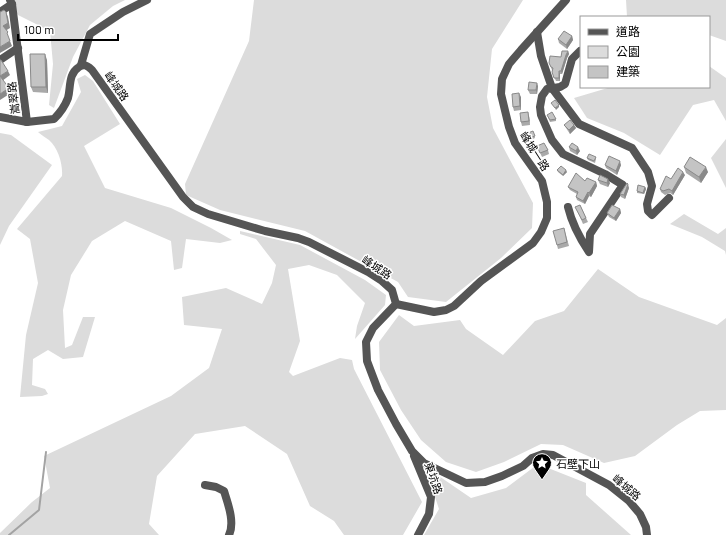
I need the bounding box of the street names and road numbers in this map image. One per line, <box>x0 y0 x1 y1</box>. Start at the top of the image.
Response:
street label: 峰城路 <box>102 69 132 103</box>
street label: 嵩翠路 <box>5 81 21 115</box>
street label: 峰城一路 <box>518 129 552 173</box>
street label: 峰城路 <box>360 253 394 281</box>
street label: 東坑路 <box>422 460 446 496</box>
street label: 峰城路 <box>610 471 644 503</box>

